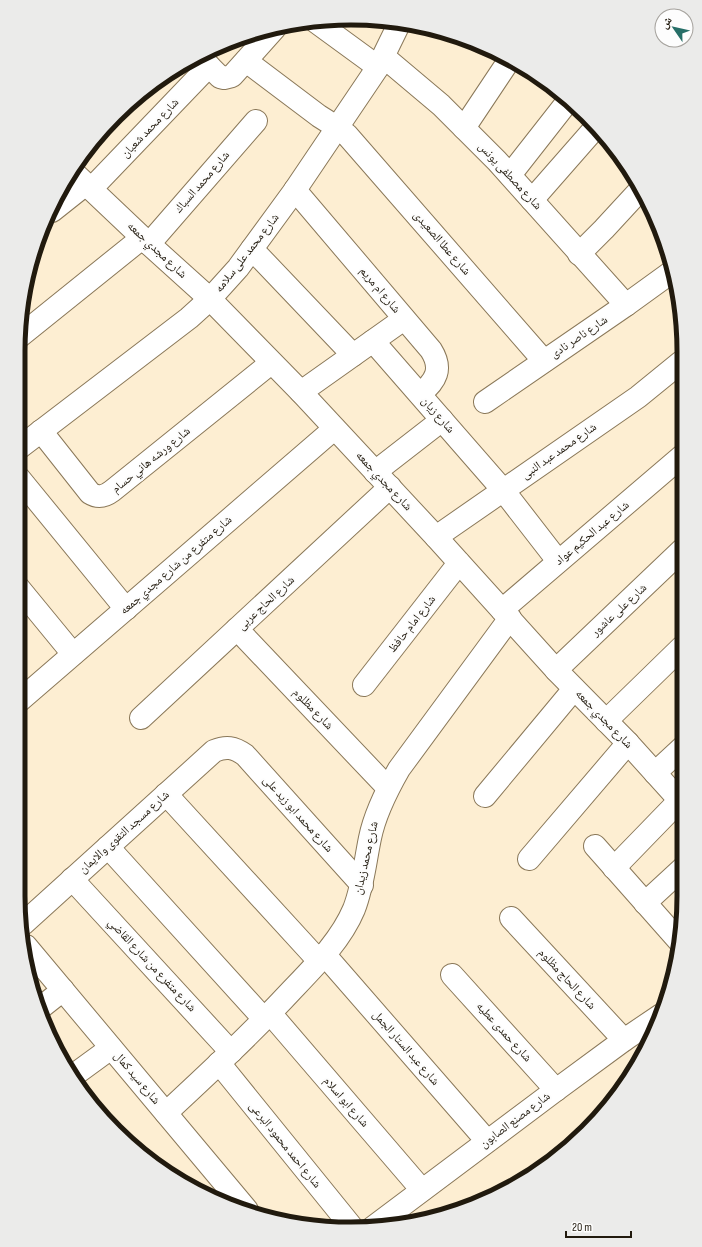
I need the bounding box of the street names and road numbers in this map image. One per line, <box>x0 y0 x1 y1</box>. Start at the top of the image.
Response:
street label: شارع محمد شعبان <box>118 95 182 161</box>
street label: شارع مصطفى يونس <box>475 139 545 213</box>
street label: شارع محمد السباك <box>171 148 233 216</box>
street label: شارع عطا الصعيدى <box>410 208 474 278</box>
street label: شارع محمد على سلامه <box>212 210 283 295</box>
street label: شارع مجدي جمعه <box>123 219 190 283</box>
street label: شارع ام مريم <box>356 264 404 316</box>
street label: شارع ناصر نادى <box>547 312 611 362</box>
street label: شارع زيان <box>418 394 458 436</box>
street label: شارع محمد عبد النبى <box>518 419 600 483</box>
street label: شارع ورشه هاني حسام <box>108 424 195 498</box>
street label: شارع مجدي جمعه <box>351 448 416 515</box>
street label: شارع عبد الحكيم عواد <box>552 497 632 569</box>
street label: شارع متفرع من شارع مجدي جمعه <box>117 512 237 619</box>
street label: شارع الحاج عربى <box>234 573 298 633</box>
street label: شارع على عاشور <box>587 580 650 640</box>
street label: شارع امام حافظ <box>385 592 439 656</box>
street label: شارع مظلوم <box>289 685 337 733</box>
street label: شارع مجدي جمعه <box>571 686 636 753</box>
street label: شارع محمد ابو زيد على <box>260 773 336 856</box>
street label: شارع مسجد التقوى والايمان <box>76 787 173 877</box>
street label: شارع محمد زيدان <box>350 820 382 896</box>
street label: شارع متفرع من شارع القاضي <box>103 915 200 1017</box>
street label: شارع الحاج مظلوم <box>535 945 599 1013</box>
street label: شارع حمدى عطيه <box>473 999 535 1065</box>
street label: شارع عبد الستار الجمل <box>369 1007 443 1089</box>
street label: شارع سيد كمال <box>110 1048 164 1108</box>
street label: شارع ابو اسلام <box>320 1074 372 1131</box>
street label: شارع مصنع الصابون <box>477 1089 553 1151</box>
street label: شارع احمد محمود البرعى <box>246 1099 324 1191</box>

